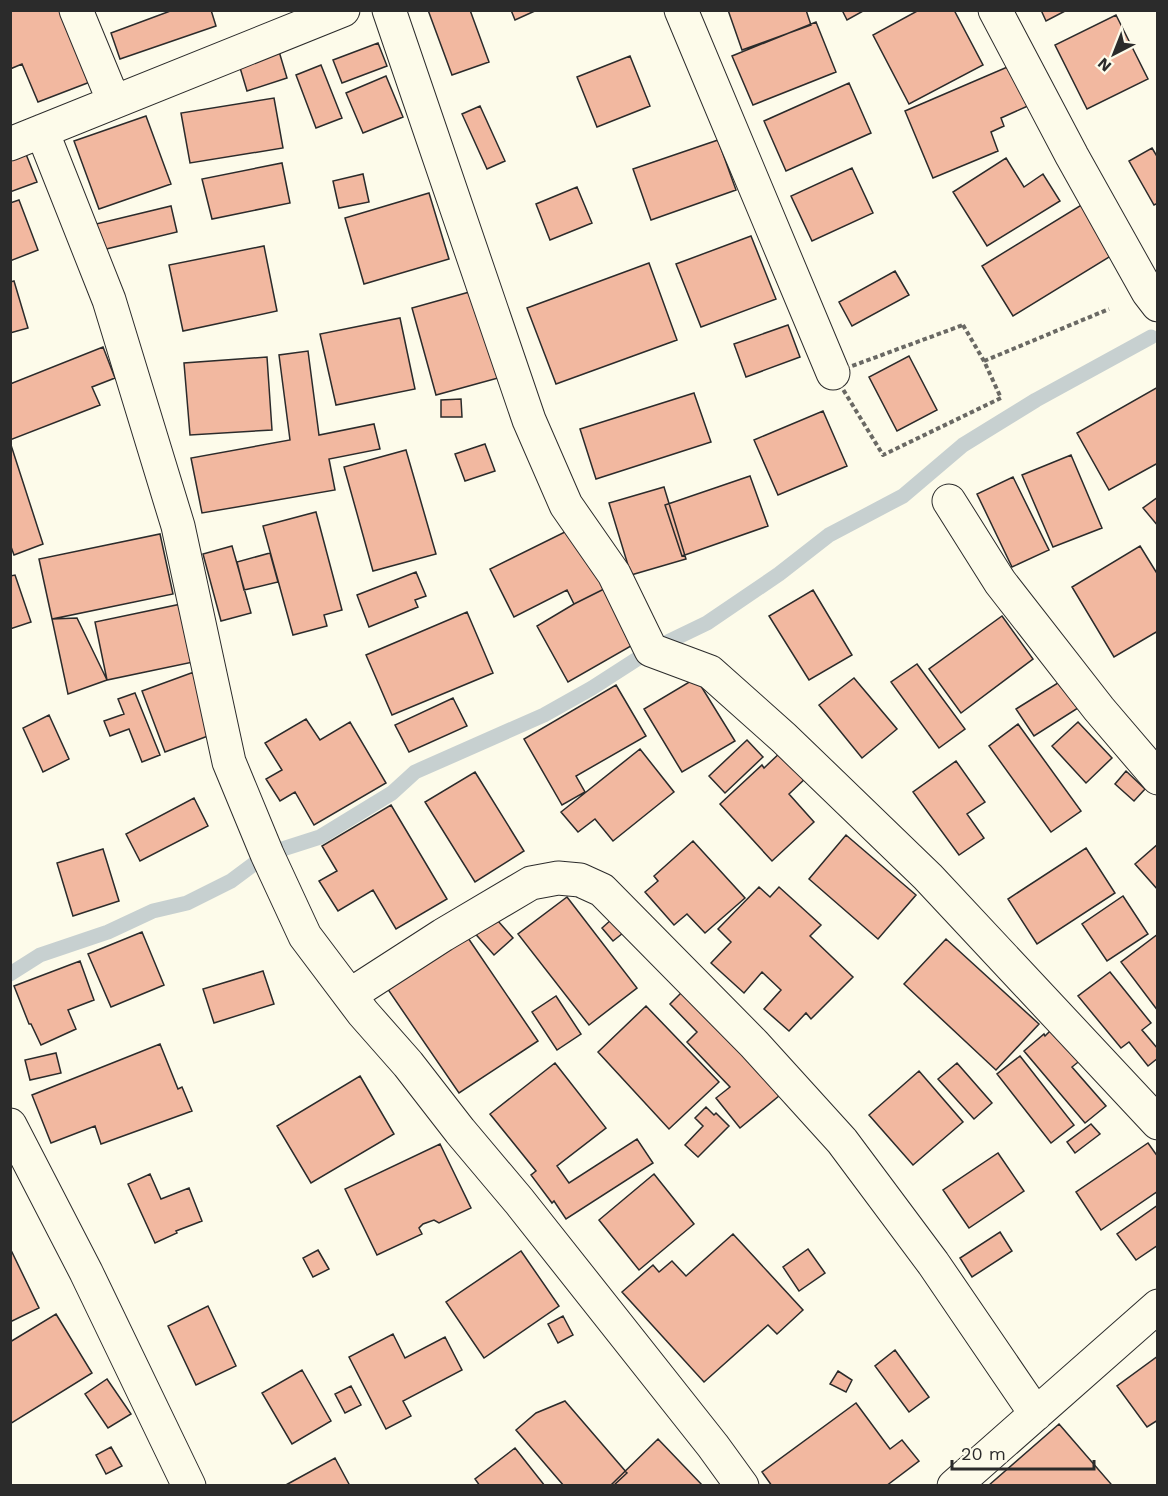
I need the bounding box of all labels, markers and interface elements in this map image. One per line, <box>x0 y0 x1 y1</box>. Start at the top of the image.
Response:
north arrow <box>1084 24 1144 84</box>
text: N <box>1094 54 1115 76</box>
scale bar <box>952 1433 1094 1471</box>
text: 20 m <box>961 1443 1006 1464</box>

